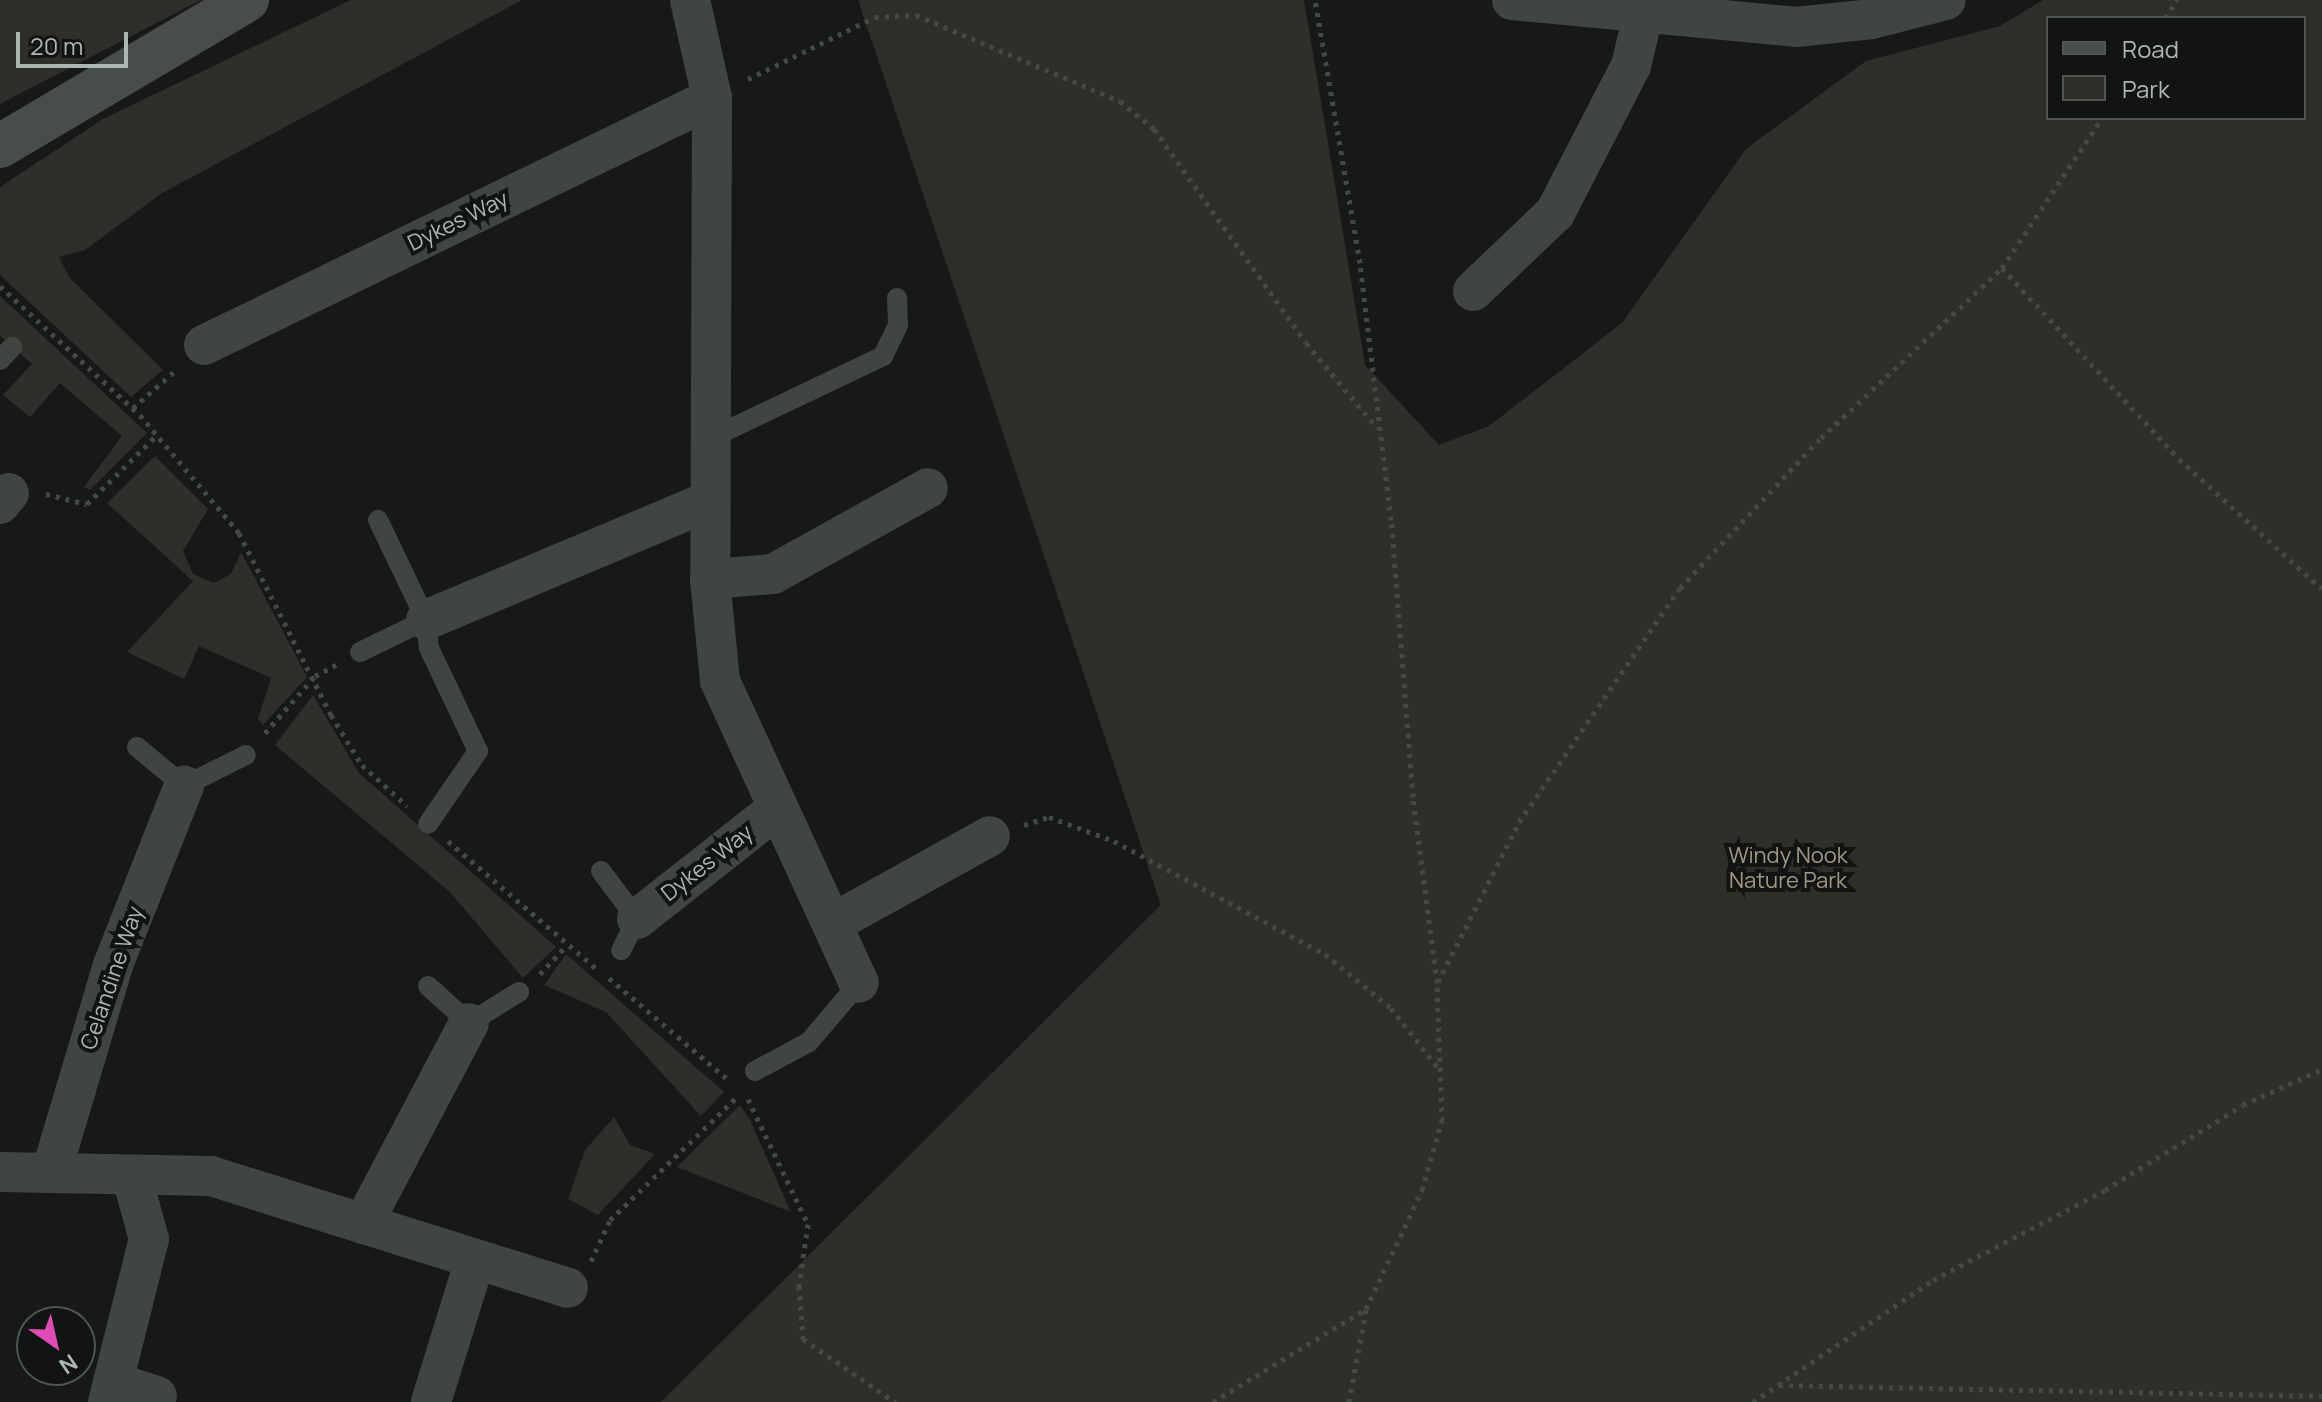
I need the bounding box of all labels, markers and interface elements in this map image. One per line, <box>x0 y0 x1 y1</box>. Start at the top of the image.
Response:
scale bar <box>20 16 132 66</box>
legend <box>2046 16 2306 120</box>
text: 20 m <box>30 29 83 62</box>
text: Road <box>2122 32 2179 65</box>
text: Park <box>2122 72 2170 105</box>
street label: Dykes Way <box>403 185 513 257</box>
street label: Dykes Way <box>656 819 758 907</box>
park label: Windy Nook Nature Park <box>1728 842 1848 894</box>
street label: Celandine Way <box>75 903 149 1053</box>
north arrow <box>16 1306 96 1386</box>
text: N <box>53 1347 83 1381</box>

